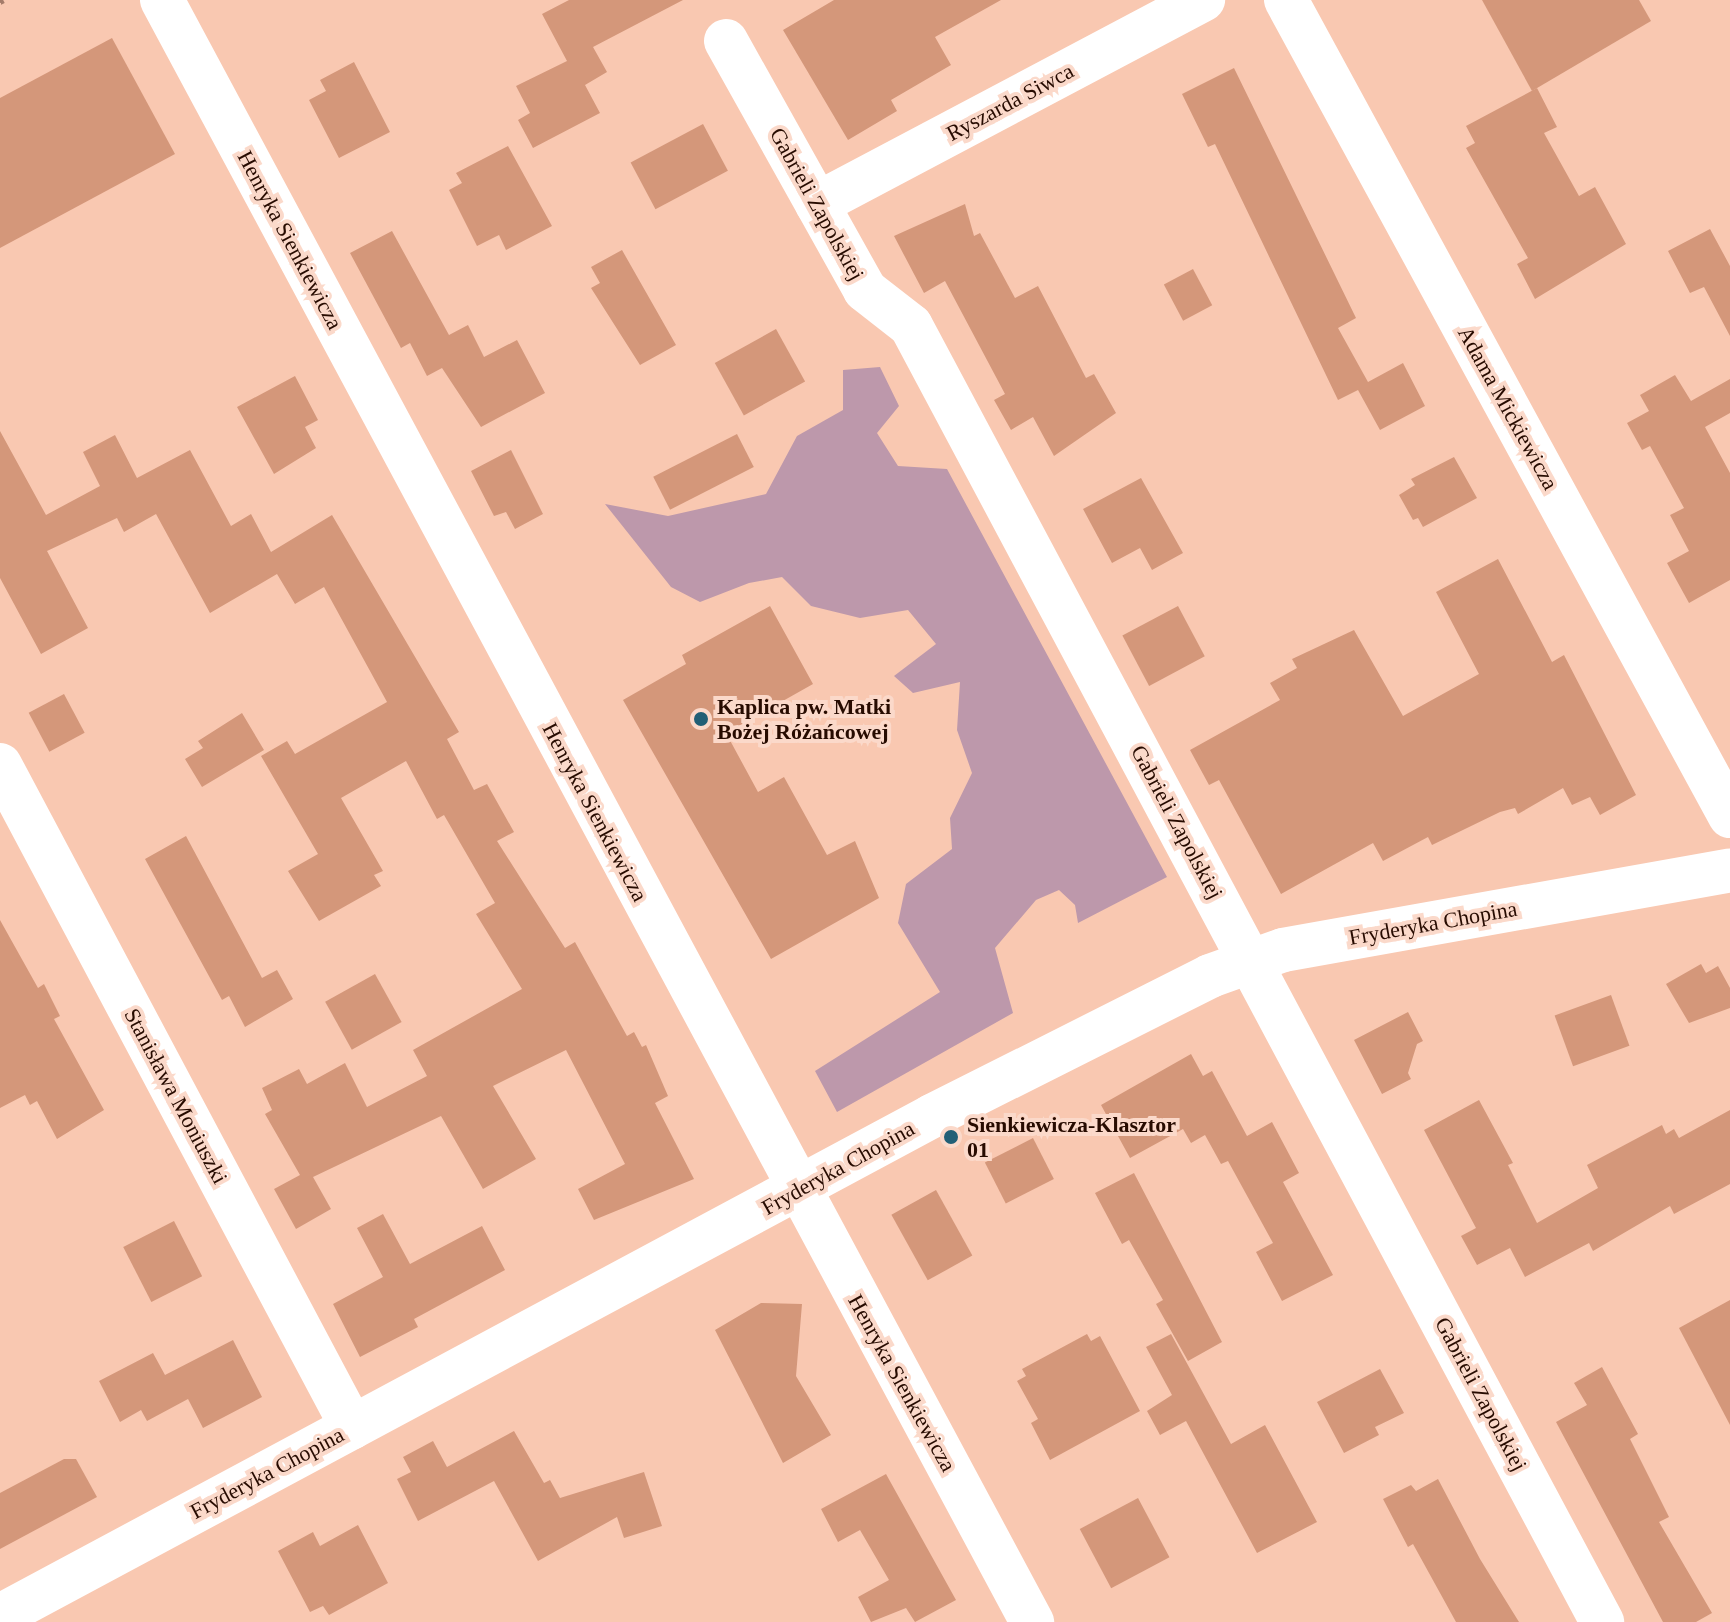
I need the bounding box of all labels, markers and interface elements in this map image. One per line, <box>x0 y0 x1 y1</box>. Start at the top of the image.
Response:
street label: Ryszarda Siwca <box>942 57 1078 147</box>
street label: Gabrieli Zapolskiej <box>764 123 870 285</box>
street label: Henryka Sienkiewicza <box>232 146 348 334</box>
street label: Adama Mickiewicza <box>1452 322 1564 494</box>
place label: Kaplica pw. Matki Bożej Różańcowej <box>717 693 891 744</box>
marker: Kaplica pw. Matki Bożej Różańcowej <box>692 710 710 728</box>
street label: Henryka Sienkiewicza <box>537 718 653 906</box>
street label: Gabrieli Zapolskiej <box>1125 741 1229 903</box>
street label: Fryderyka Chopina <box>1347 895 1519 951</box>
street label: Stanisława Moniuszki <box>119 1004 233 1188</box>
place label: Sienkiewicza-Klasztor 01 <box>967 1111 1176 1162</box>
street label: Fryderyka Chopina <box>757 1115 919 1221</box>
marker: Sienkiewicza-Klasztor 01 <box>942 1128 960 1146</box>
street label: Henryka Sienkiewicza <box>842 1290 962 1476</box>
street label: Gabrieli Zapolskiej <box>1429 1313 1533 1475</box>
street label: Fryderyka Chopina <box>186 1421 348 1525</box>

